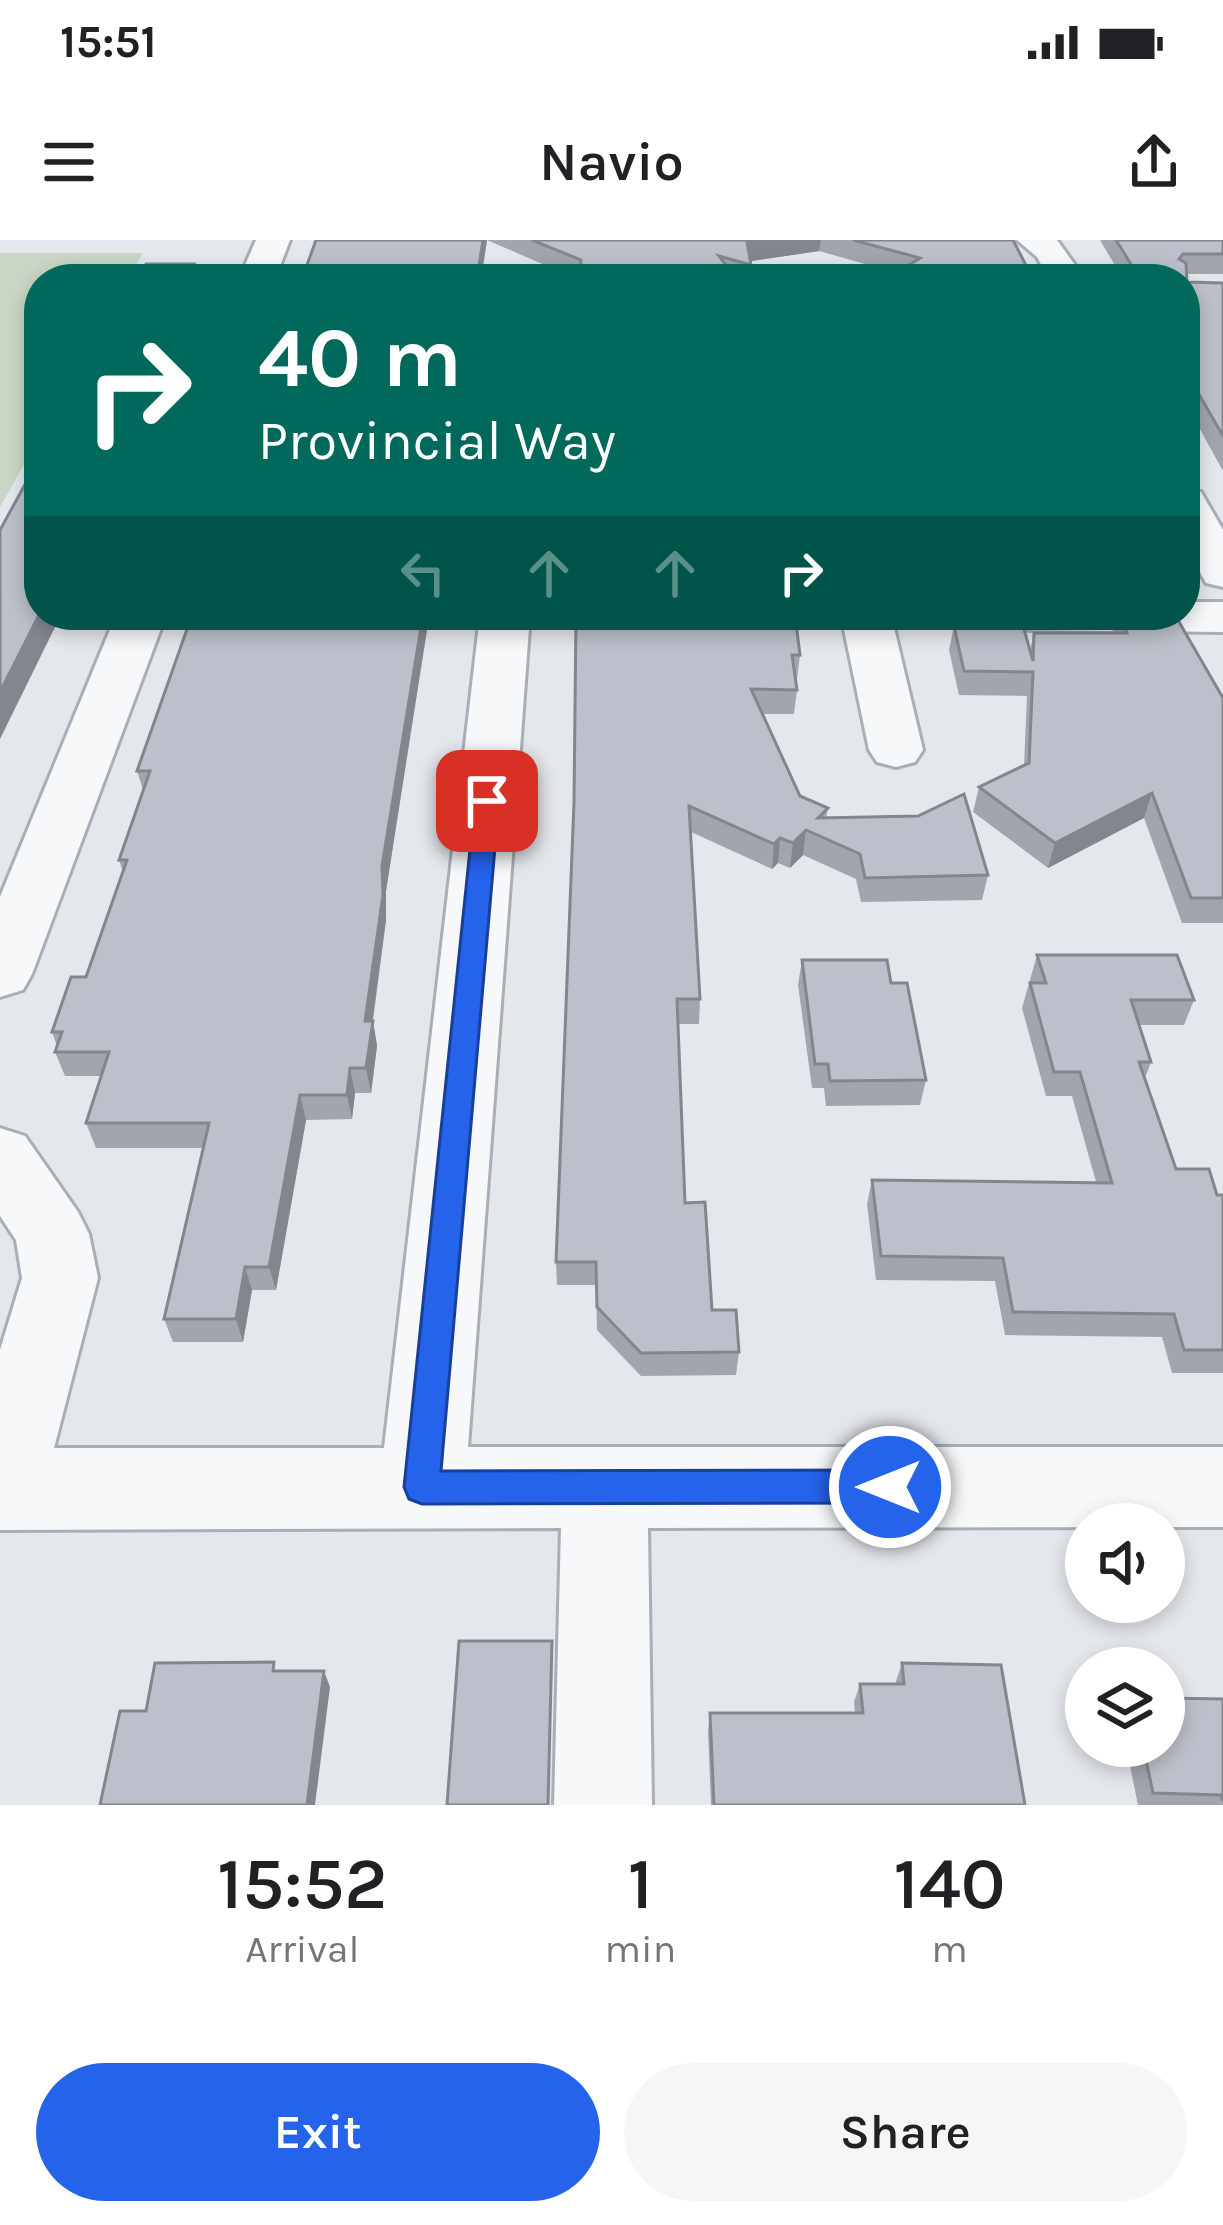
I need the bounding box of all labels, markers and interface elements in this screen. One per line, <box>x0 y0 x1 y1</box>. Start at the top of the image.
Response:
text: 15:51 <box>60 16 157 68</box>
icon: menu <box>36 129 102 195</box>
icon: share <box>1121 129 1187 195</box>
text: Navio <box>539 130 684 194</box>
text: 40 m <box>258 309 462 407</box>
icon: right <box>60 312 216 468</box>
text: Provincial Way <box>258 409 616 473</box>
icon: left <box>390 540 456 606</box>
icon: ahead <box>516 540 582 606</box>
icon: ahead <box>642 540 708 606</box>
icon: right <box>768 540 834 606</box>
pin <box>436 750 538 852</box>
icon: arrive <box>454 768 520 834</box>
position arrow <box>827 1424 953 1550</box>
map controls <box>1065 1503 1185 1767</box>
button: sound <box>1065 1503 1185 1623</box>
button: layers <box>1065 1647 1185 1767</box>
text: 15:52 <box>217 1842 387 1926</box>
text: 1 <box>628 1842 653 1926</box>
text: 140 <box>894 1842 1006 1926</box>
text: Arrival <box>245 1926 359 1972</box>
text: min <box>605 1926 676 1972</box>
text: m <box>931 1926 968 1972</box>
button: Exit <box>36 2063 600 2201</box>
button: Share <box>624 2063 1187 2201</box>

